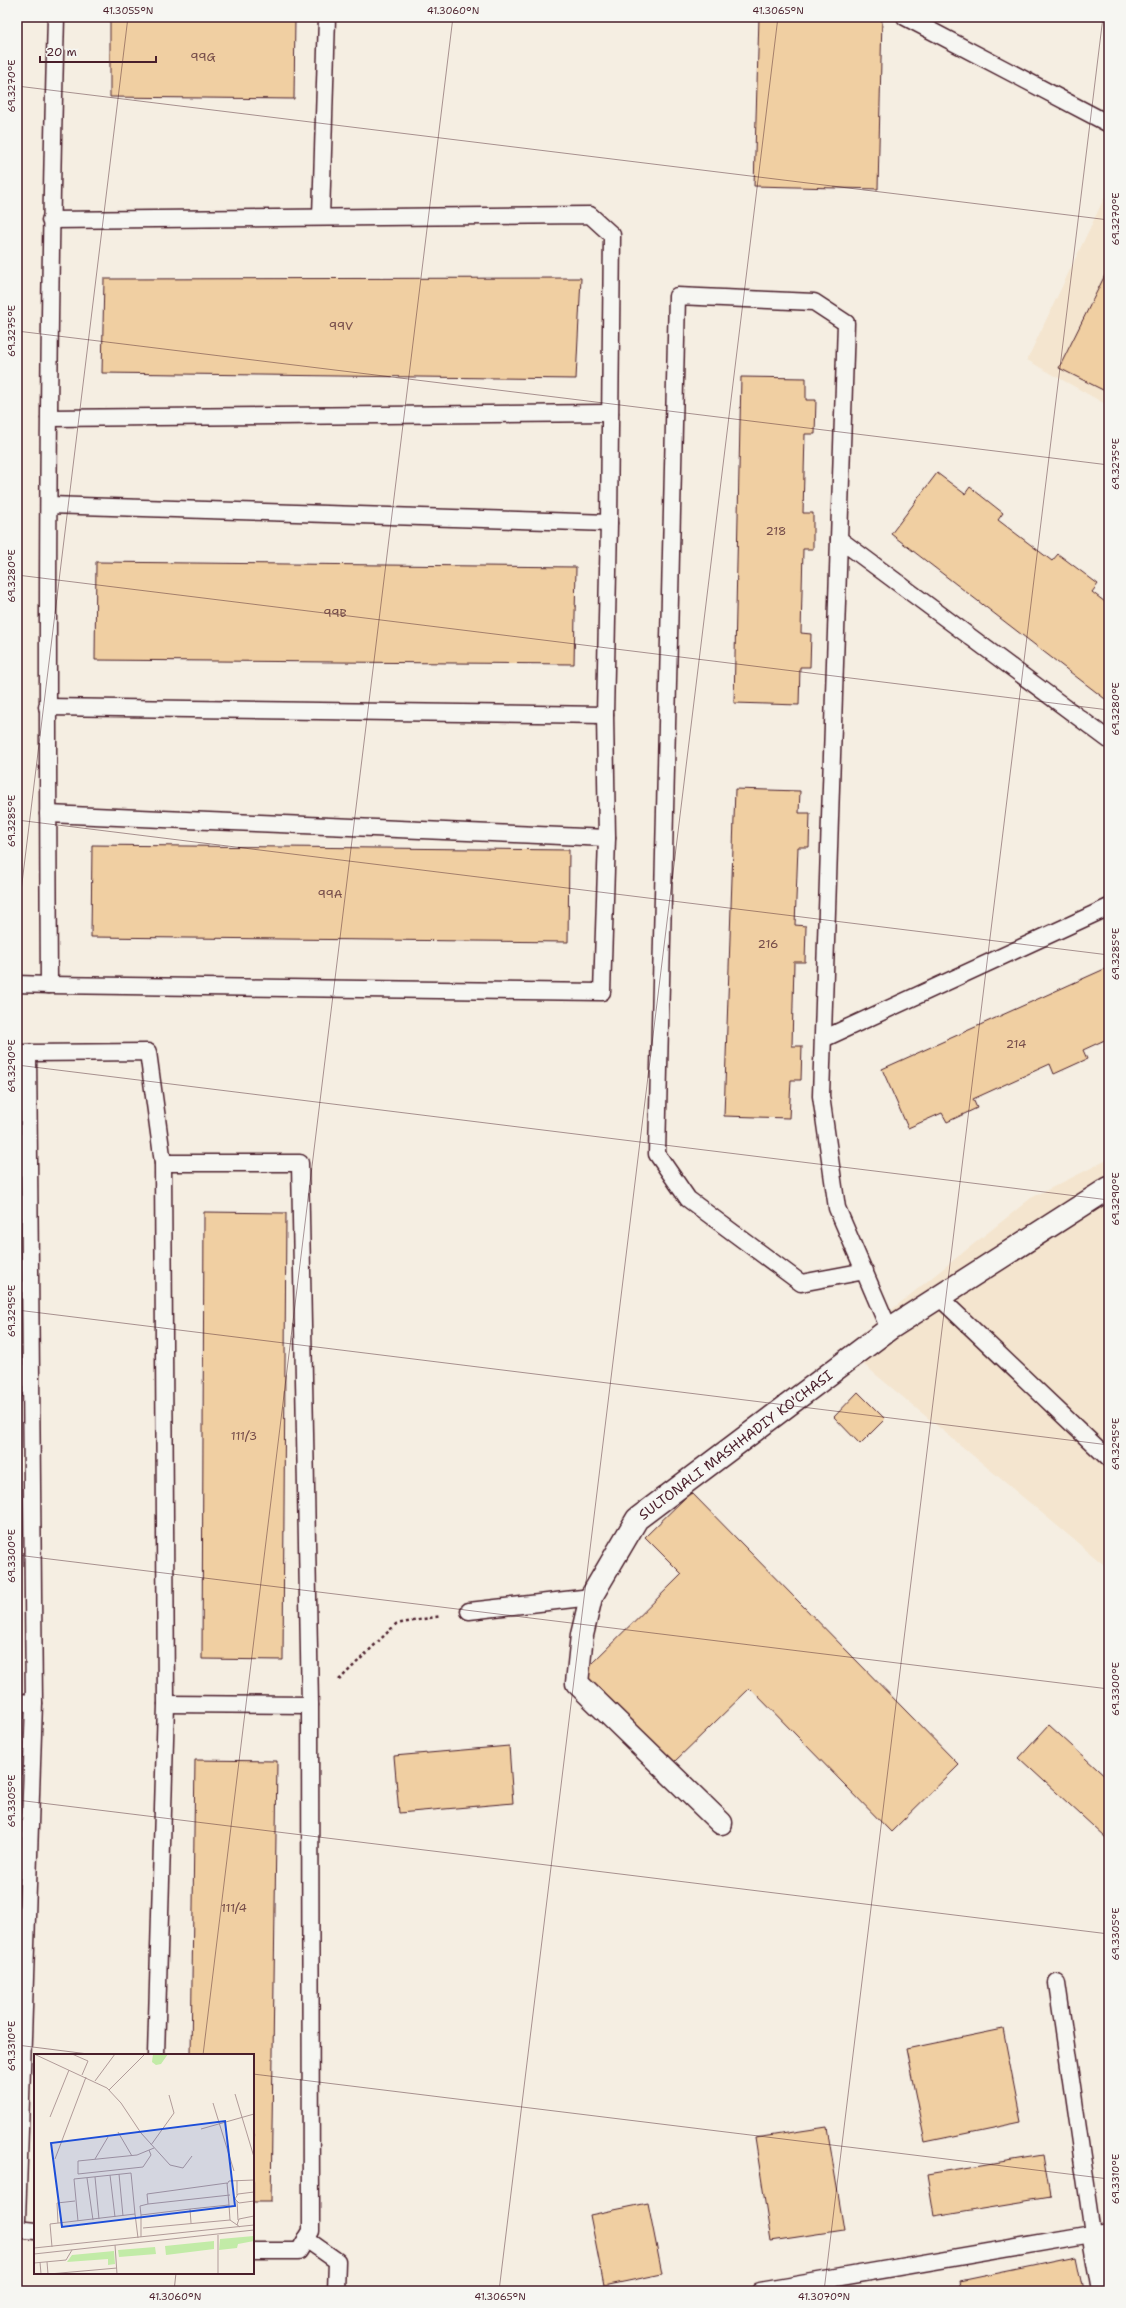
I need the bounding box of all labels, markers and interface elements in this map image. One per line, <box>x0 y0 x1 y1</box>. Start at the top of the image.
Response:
text: 41.3055°N <box>102 4 154 17</box>
text: 41.3060°N <box>427 4 479 17</box>
text: 41.3065°N <box>752 4 804 17</box>
scale bar <box>40 38 156 64</box>
text: 20 m <box>46 44 77 60</box>
house number: 99G <box>190 49 216 65</box>
text: 69.3270°E <box>5 59 18 113</box>
text: 69.3270°E <box>1109 192 1122 246</box>
text: 69.3275°E <box>5 305 18 357</box>
house number: 99V <box>329 318 353 334</box>
text: 69.3275°E <box>1109 438 1122 490</box>
house number: 218 <box>765 523 787 539</box>
text: 69.3280°E <box>5 549 18 603</box>
house number: 99B <box>323 605 347 621</box>
text: 69.3280°E <box>1109 682 1122 736</box>
text: 69.3285°E <box>5 795 18 847</box>
house number: 99A <box>317 886 343 902</box>
text: 69.3285°E <box>1109 928 1122 980</box>
house number: 216 <box>758 936 778 952</box>
house number: 214 <box>1006 1036 1026 1052</box>
text: 69.3290°E <box>5 1039 18 1093</box>
text: 69.3290°E <box>1109 1172 1122 1226</box>
text: 69.3295°E <box>5 1285 18 1337</box>
street label: SULTONALI MASHHADIY KO'CHASI <box>635 1366 836 1524</box>
text: 69.3295°E <box>1109 1418 1122 1470</box>
house number: 111/3 <box>231 1428 257 1444</box>
text: 69.3300°E <box>5 1529 18 1583</box>
text: 69.3300°E <box>1109 1662 1122 1716</box>
text: 69.3305°E <box>5 1774 18 1828</box>
house number: 111/4 <box>221 1900 247 1916</box>
text: 69.3305°E <box>1109 1907 1122 1961</box>
text: 69.3310°E <box>5 2021 18 2071</box>
inset map <box>34 2054 254 2274</box>
text: 69.3310°E <box>1109 2154 1122 2204</box>
text: 41.3060°N <box>149 2290 201 2303</box>
text: 41.3065°N <box>474 2290 526 2303</box>
text: 41.3070°N <box>798 2290 850 2303</box>

